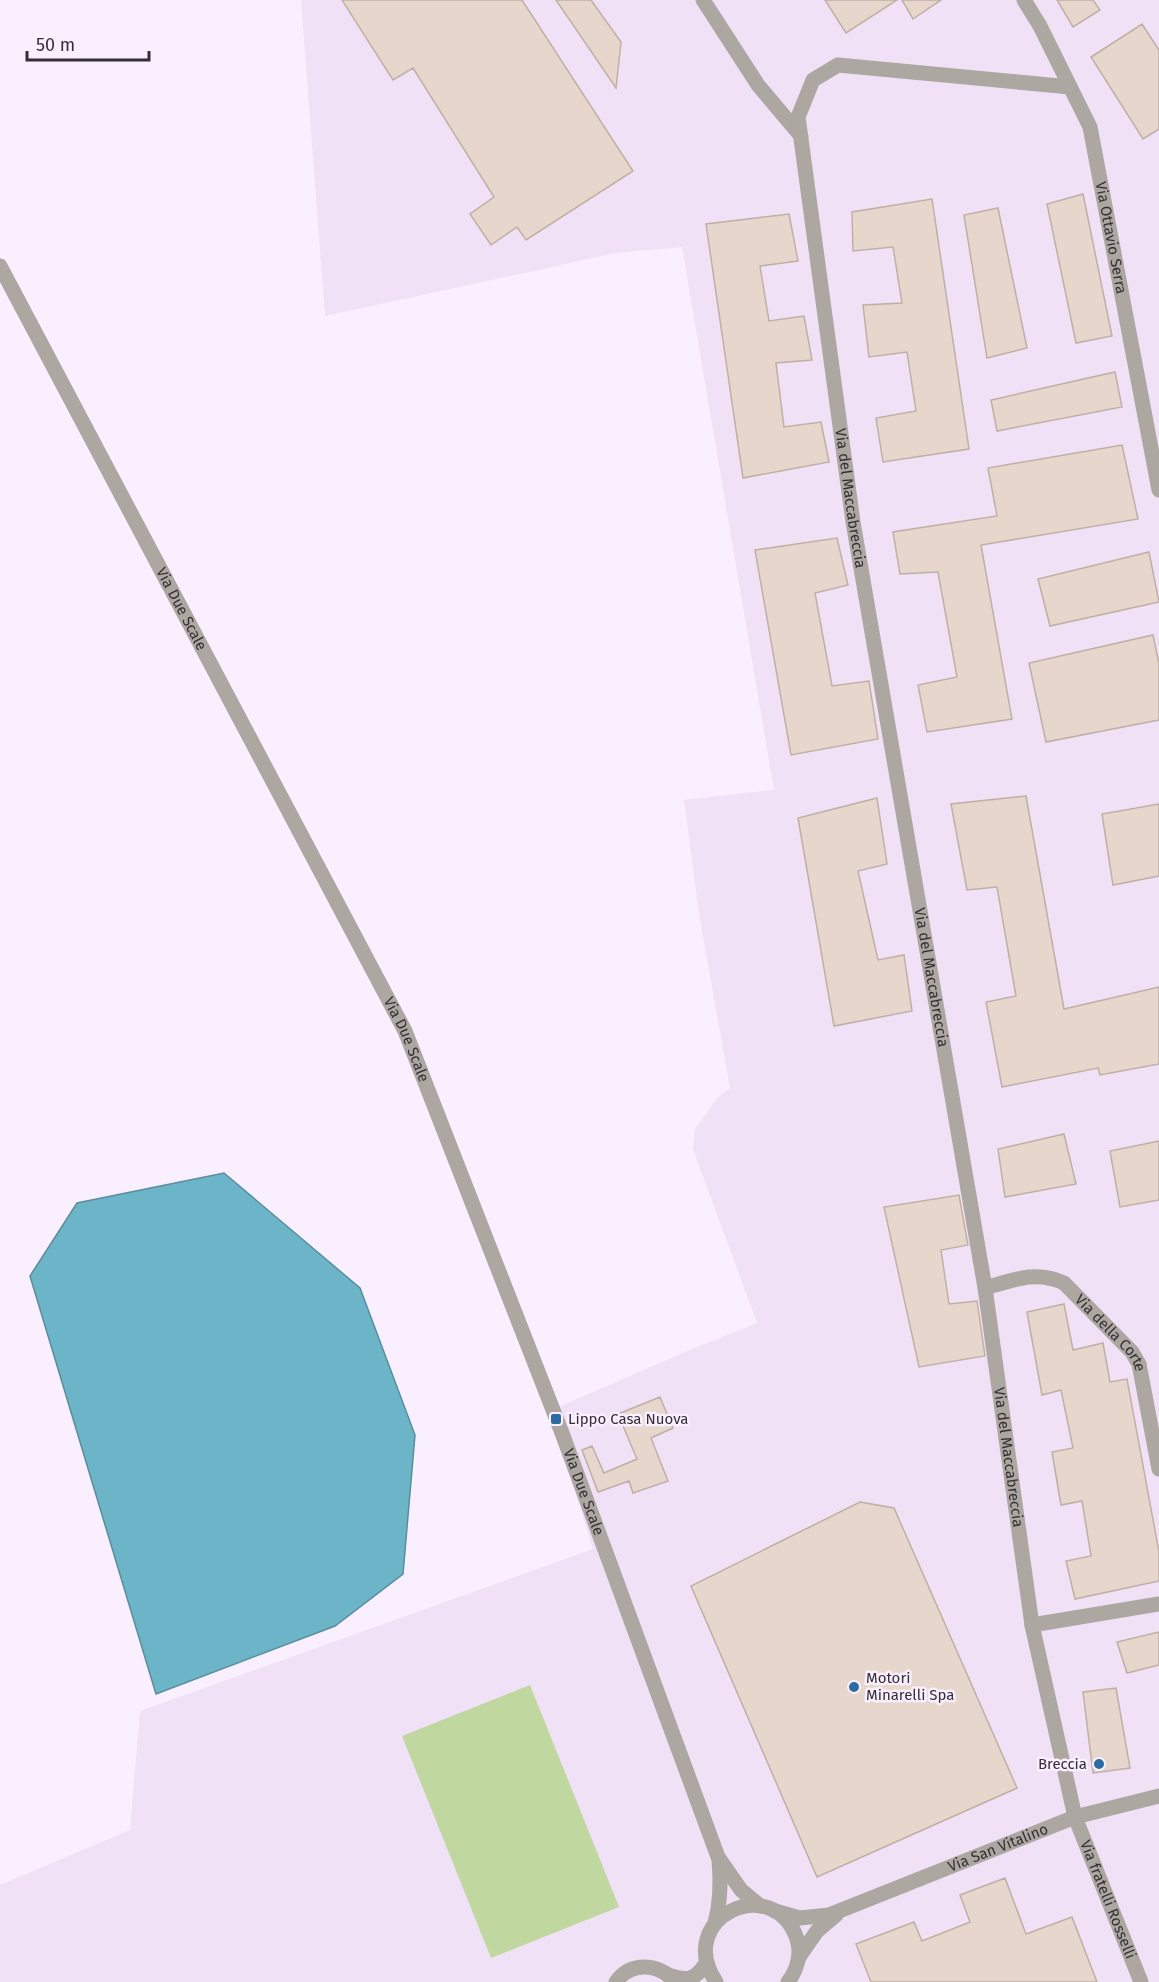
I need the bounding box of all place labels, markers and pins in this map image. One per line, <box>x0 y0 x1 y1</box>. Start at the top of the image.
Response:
place label: Lippo Casa Nuova <box>568 1410 688 1428</box>
marker: Lippo Casa Nuova <box>549 1412 563 1426</box>
place label: Motori Minarelli Spa <box>866 1669 954 1704</box>
marker: Motori Minarelli Spa <box>847 1680 861 1694</box>
place label: Breccia <box>1038 1755 1087 1773</box>
marker: Breccia <box>1092 1757 1106 1771</box>

